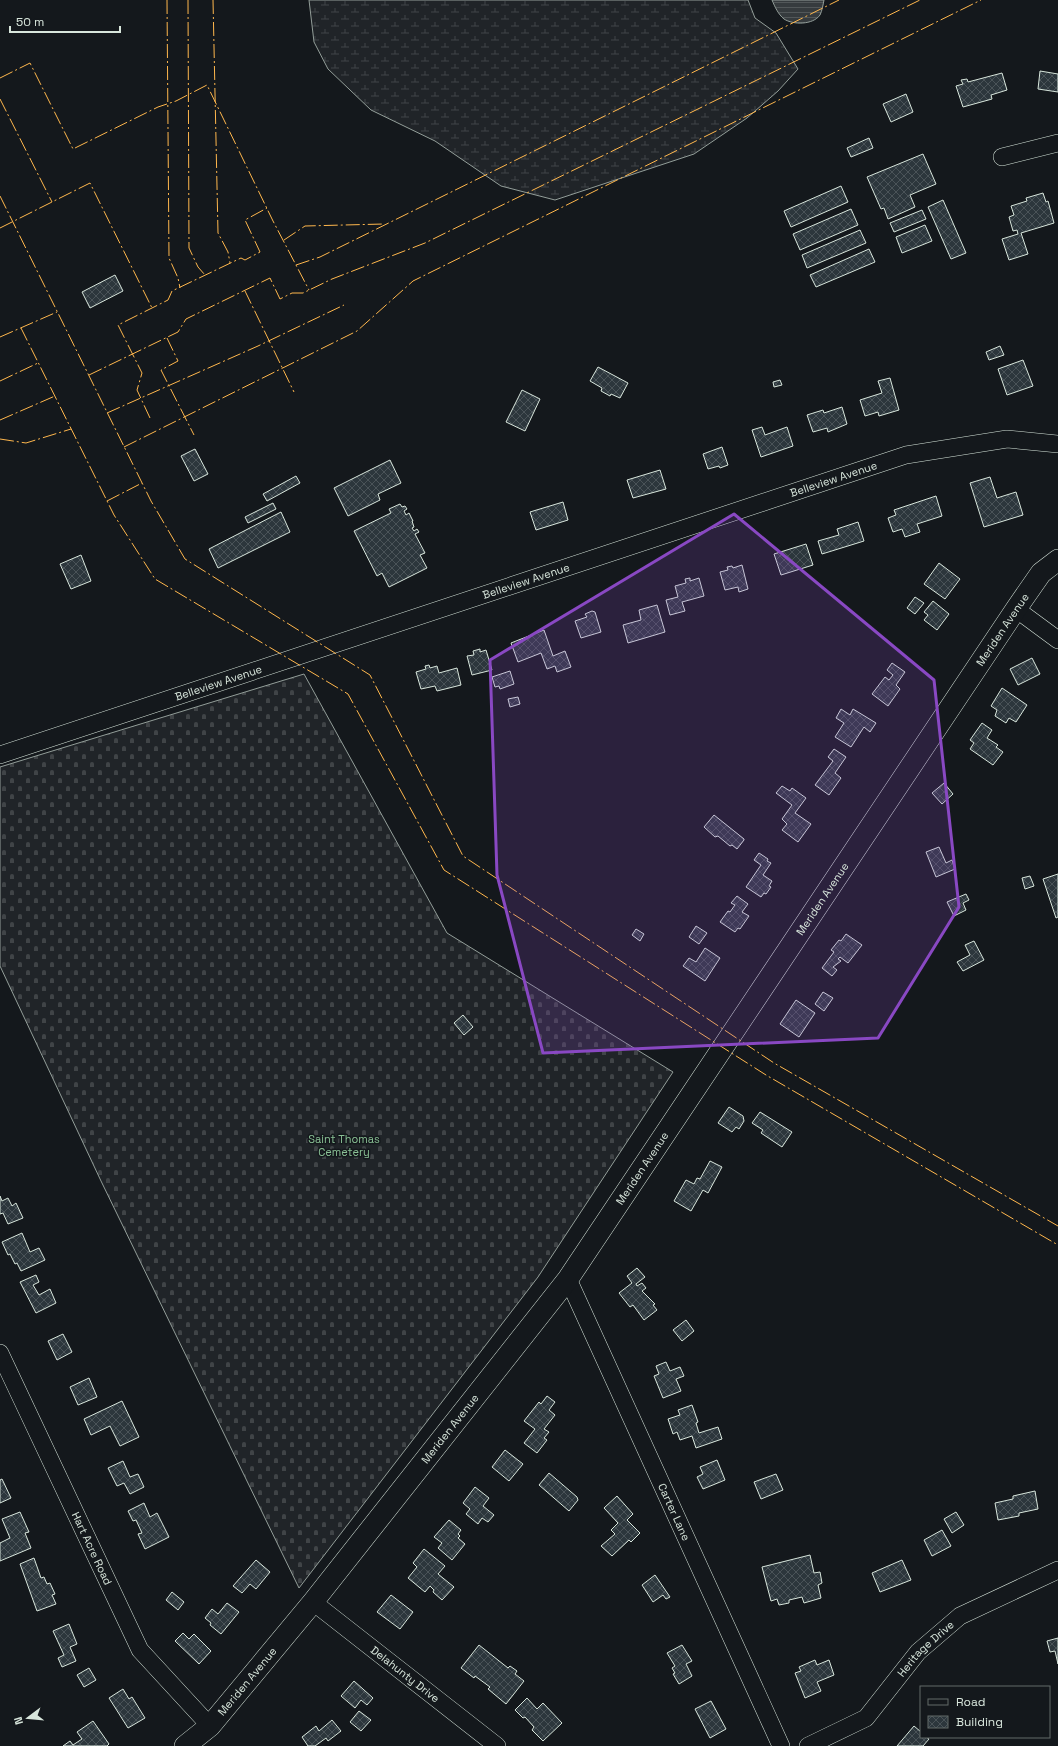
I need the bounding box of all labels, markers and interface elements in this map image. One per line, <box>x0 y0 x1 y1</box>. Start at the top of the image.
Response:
scale bar <box>10 8 120 34</box>
text: 50 m <box>16 14 44 30</box>
street label: Belleview Avenue <box>788 458 879 500</box>
street label: Belleview Avenue <box>481 560 571 602</box>
street label: Meriden Avenue <box>973 590 1032 669</box>
street label: Belleview Avenue <box>173 662 264 704</box>
street label: Meriden Avenue <box>793 860 852 938</box>
street label: Meriden Avenue <box>613 1129 671 1207</box>
park label: Saint Thomas Cemetery <box>308 1132 380 1159</box>
street label: Meriden Avenue <box>418 1391 482 1466</box>
street label: Carter Lane <box>655 1481 693 1543</box>
street label: Hart Acre Road <box>69 1510 115 1587</box>
street label: Heritage Drive <box>894 1617 957 1680</box>
street label: Delahunty Drive <box>368 1643 442 1705</box>
street label: Meriden Avenue <box>215 1644 280 1718</box>
legend <box>920 1686 1050 1738</box>
text: Road <box>956 1694 985 1710</box>
north arrow <box>8 1698 48 1738</box>
text: Building <box>956 1714 1003 1730</box>
text: N <box>11 1715 26 1726</box>

